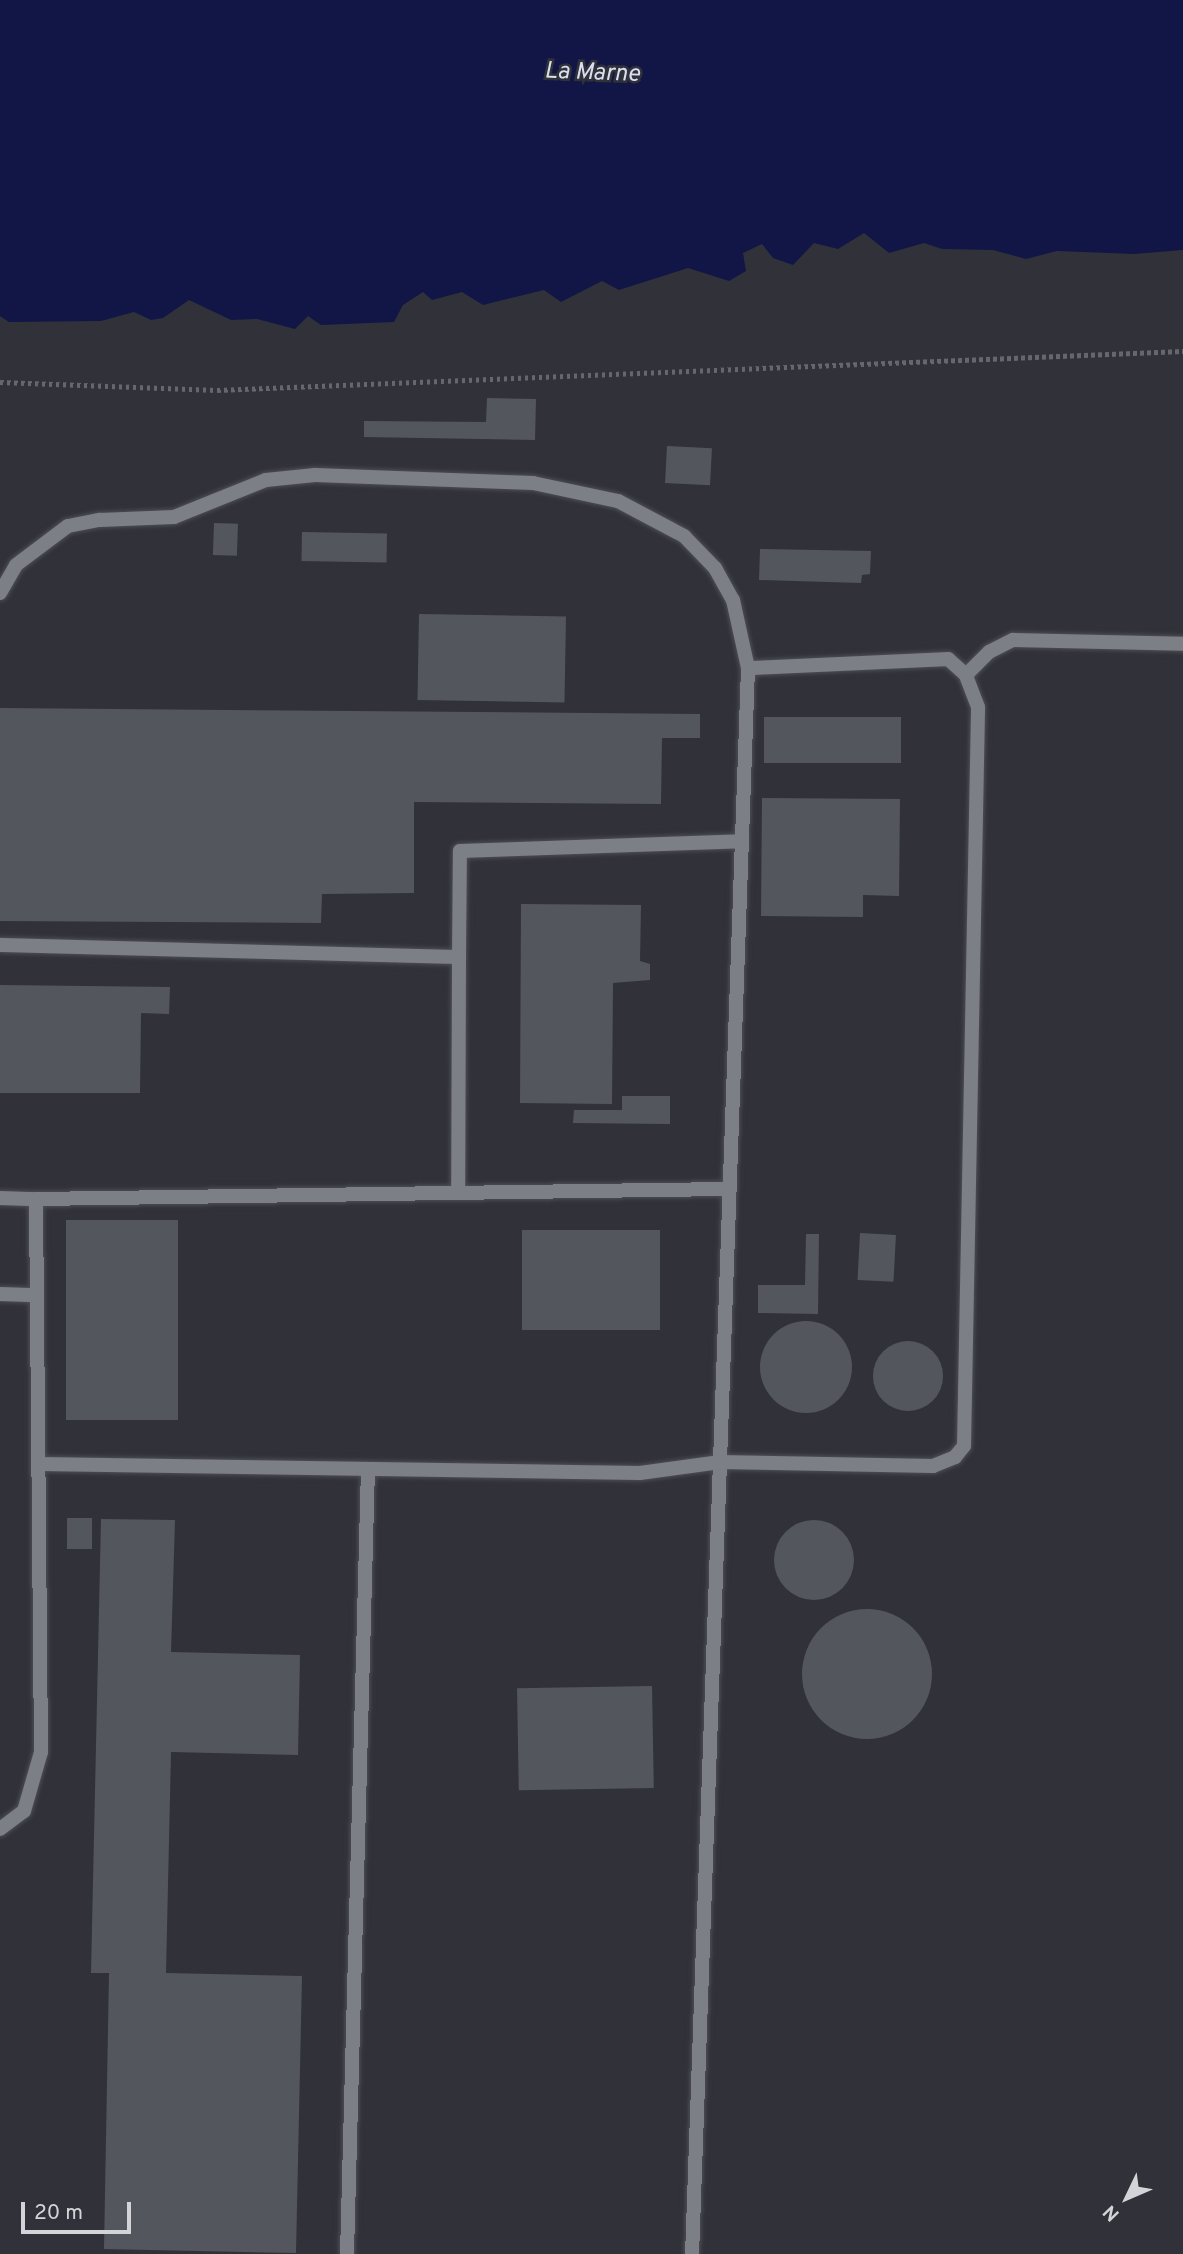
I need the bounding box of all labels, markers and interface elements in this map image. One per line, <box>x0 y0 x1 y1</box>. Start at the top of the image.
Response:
water label: La Marne <box>544 58 640 90</box>
north arrow <box>1092 2163 1162 2233</box>
scale bar <box>24 2188 135 2232</box>
text: N <box>1099 2199 1125 2226</box>
text: 20 m <box>34 2200 83 2227</box>

